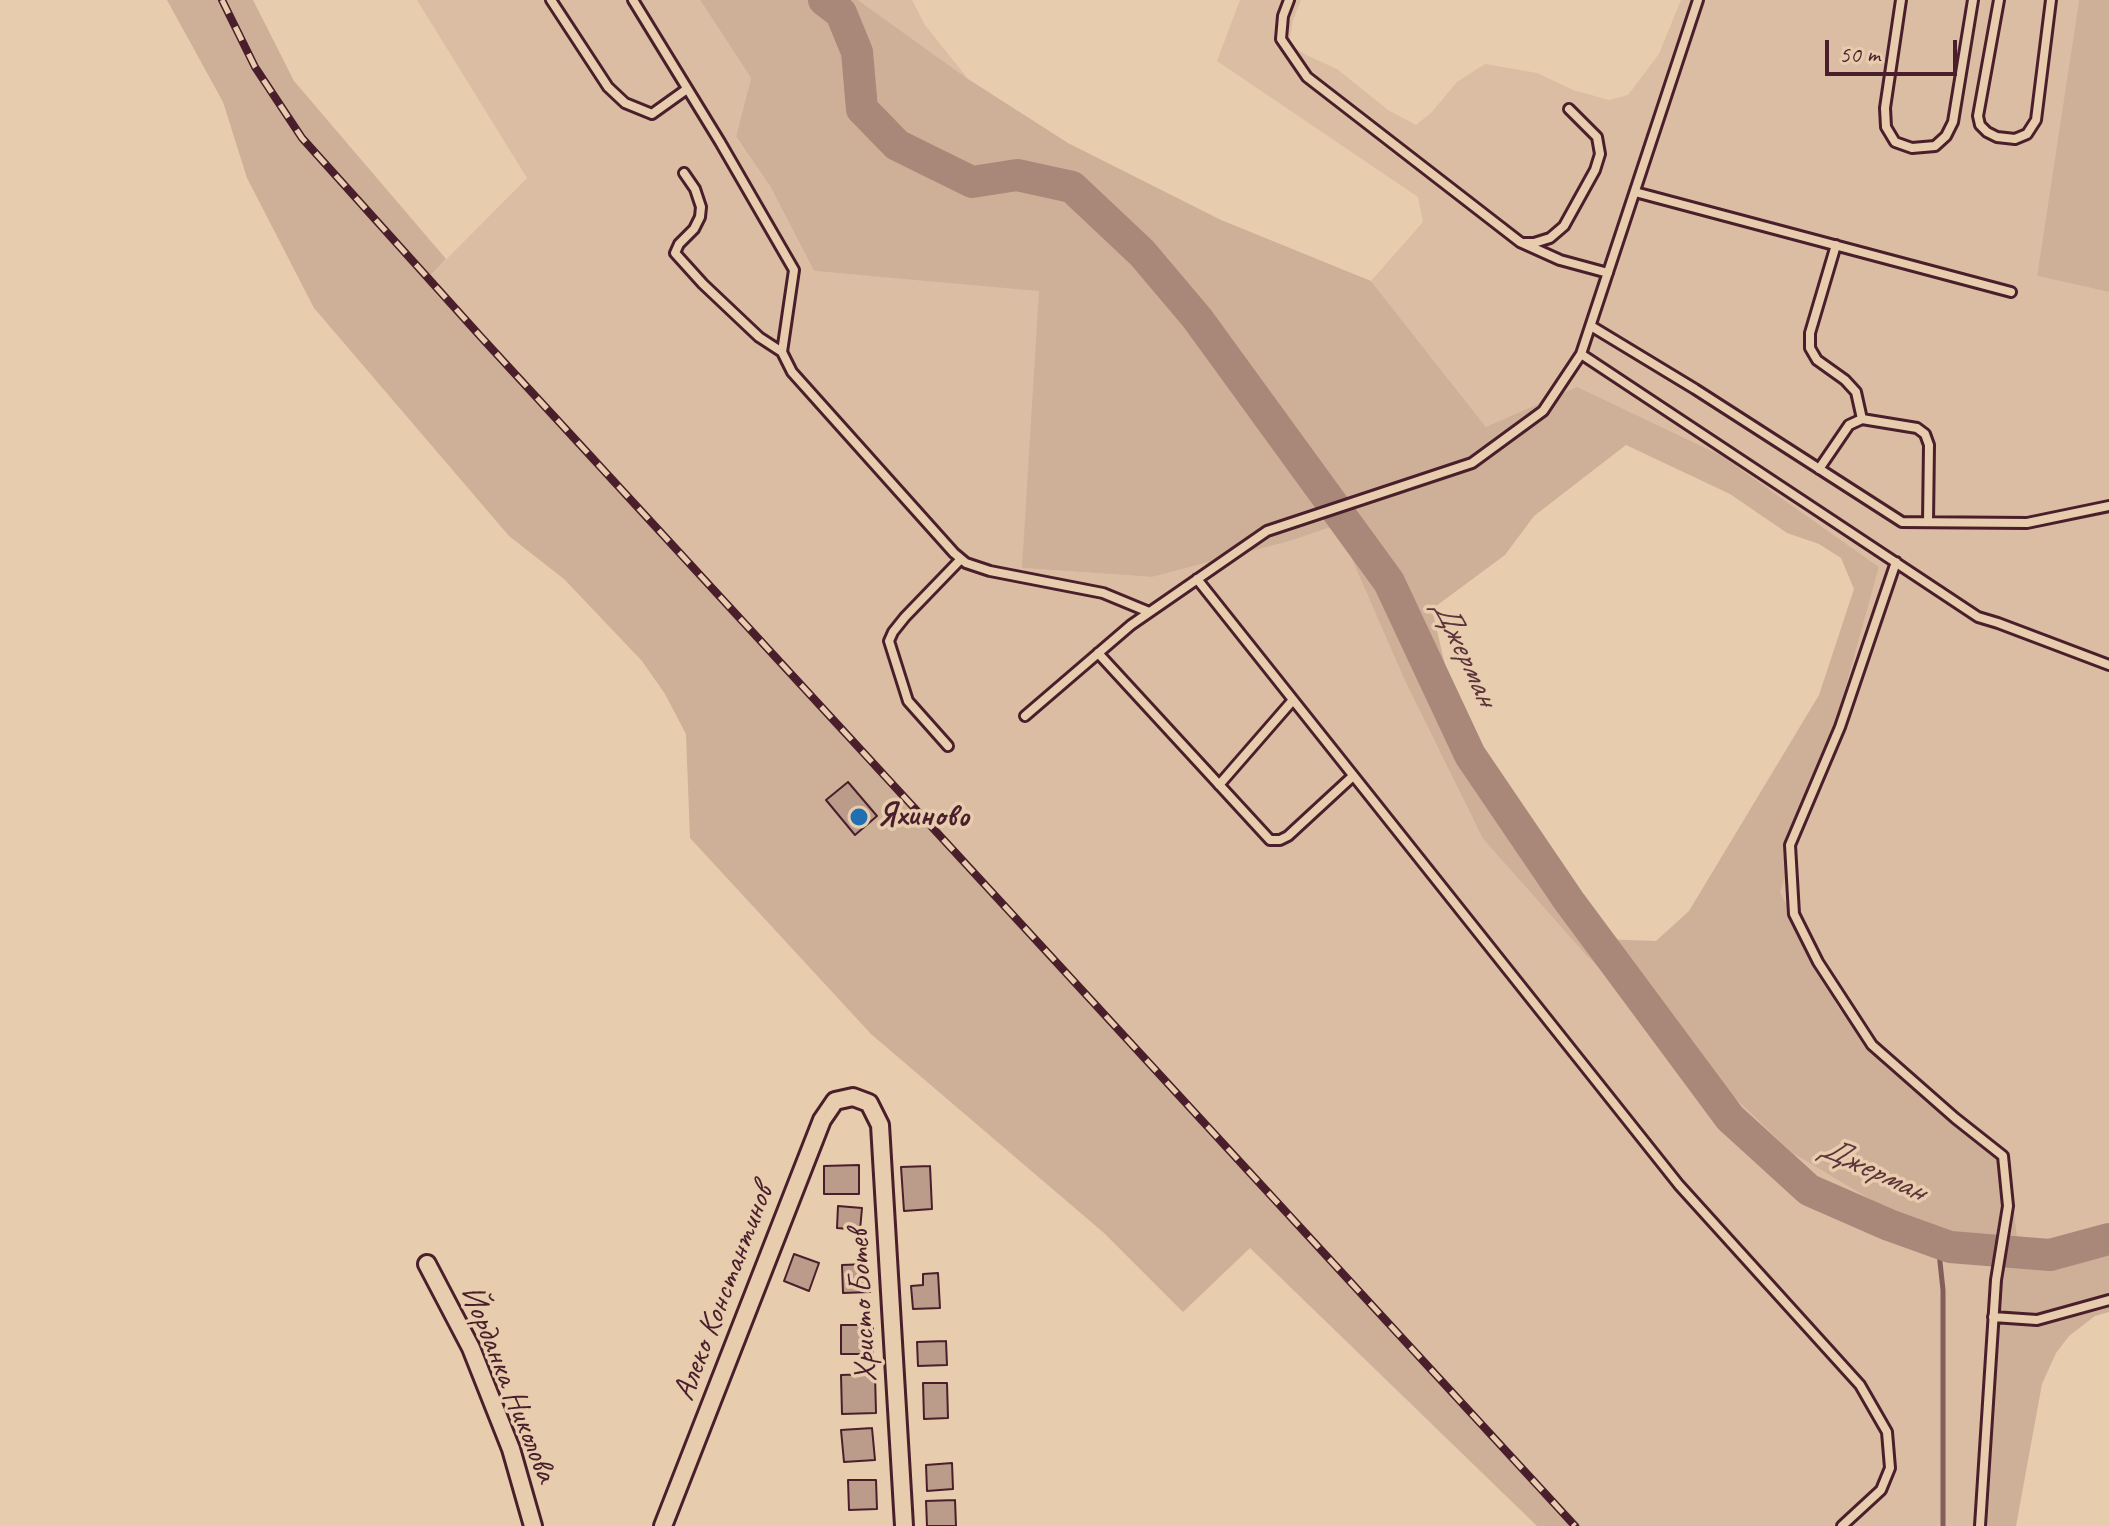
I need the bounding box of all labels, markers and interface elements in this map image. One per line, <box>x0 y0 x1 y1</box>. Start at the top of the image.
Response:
scale bar <box>1829 24 1961 74</box>
text: 50 m <box>1839 39 1880 69</box>
water label: Джерман <box>1422 594 1506 712</box>
place label: Яхиново <box>877 798 969 836</box>
marker: Яхиново <box>848 806 870 828</box>
water label: Джерман <box>1813 1128 1931 1212</box>
street label: Алеко Константинов <box>665 1180 783 1406</box>
street label: Христо Ботев <box>840 1229 886 1383</box>
street label: Йорданка Николова <box>451 1280 565 1488</box>

